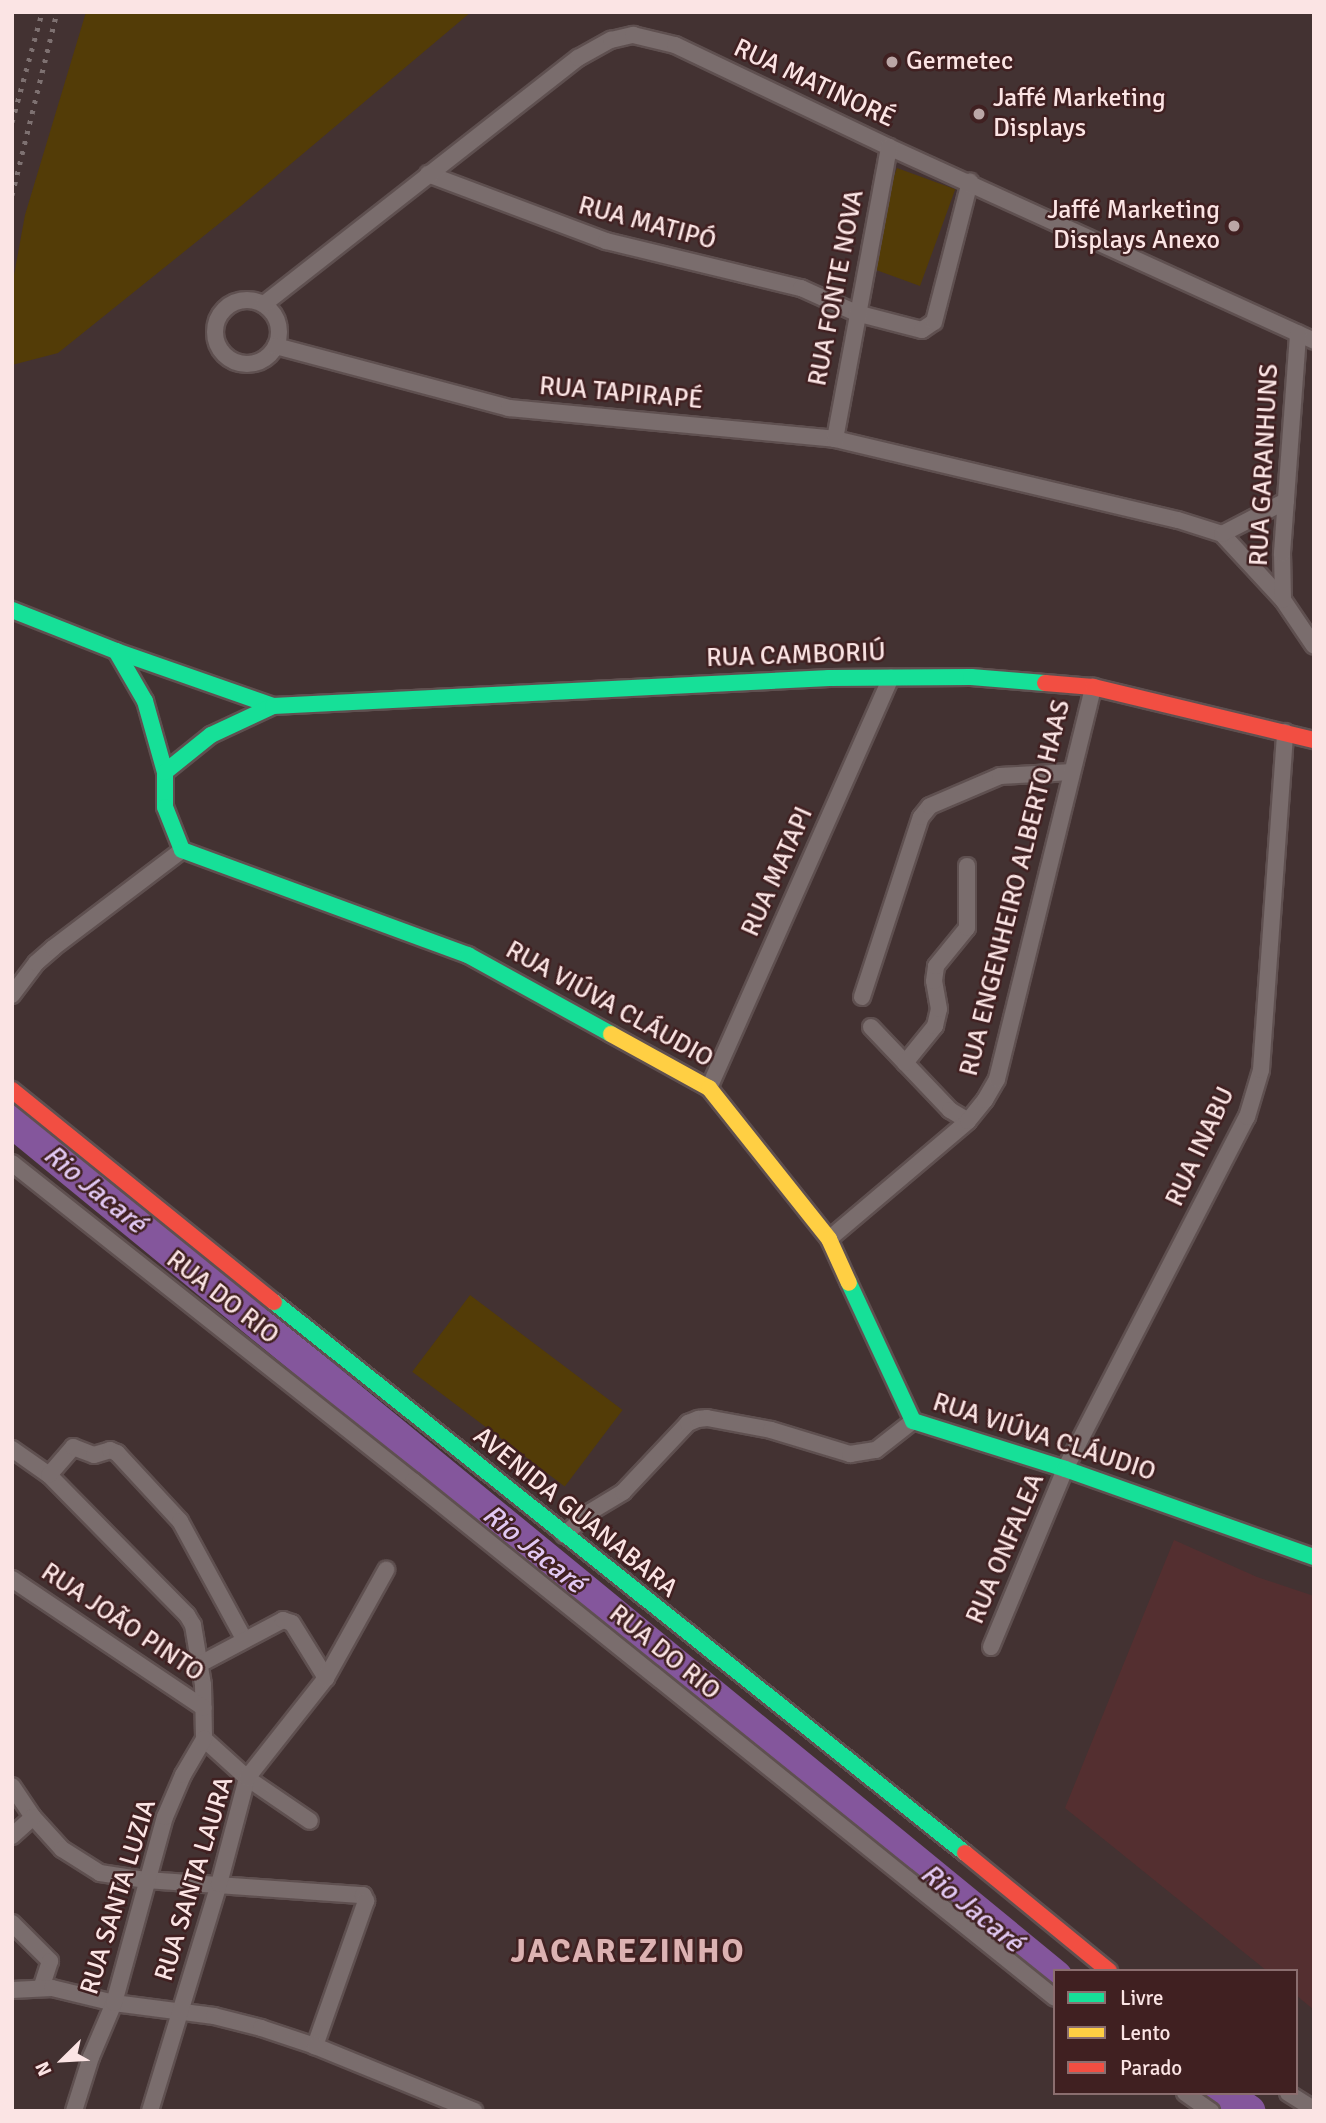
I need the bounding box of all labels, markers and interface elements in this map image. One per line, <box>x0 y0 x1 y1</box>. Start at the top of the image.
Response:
street label: RUA MATINORÉ <box>728 33 900 135</box>
place label: Germetec <box>906 46 1013 78</box>
marker: Germetec <box>884 54 900 70</box>
place label: Jaffé Marketing Displays <box>993 83 1166 144</box>
marker: Jaffé Marketing Displays <box>971 106 987 122</box>
street label: RUA FONTE NOVA <box>803 187 871 389</box>
street label: RUA MATIPÓ <box>575 191 719 257</box>
place label: Jaffé Marketing Displays Anexo <box>1047 195 1220 256</box>
marker: Jaffé Marketing Displays Anexo <box>1226 218 1242 234</box>
street label: RUA GARANHUNS <box>1244 363 1286 567</box>
street label: RUA TAPIRAPÉ <box>538 371 704 417</box>
street label: RUA CAMBORIÚ <box>706 637 886 675</box>
street label: RUA ENGENHEIRO ALBERTO HAAS <box>954 697 1078 1079</box>
street label: RUA MATAPI <box>736 802 820 942</box>
street label: RUA VIÚVA CLÁUDIO <box>500 935 718 1075</box>
street label: RUA INABU <box>1160 1082 1242 1212</box>
water label: Rio Jacaré <box>37 1137 153 1241</box>
street label: RUA DO RIO <box>160 1245 284 1351</box>
street label: RUA VIÚVA CLÁUDIO <box>929 1387 1159 1489</box>
street label: AVENIDA GUANABARA <box>467 1421 683 1605</box>
street label: RUA ONFALEA <box>960 1469 1052 1629</box>
water label: Rio Jacaré <box>476 1497 592 1601</box>
street label: RUA JOÃO PINTO <box>35 1557 209 1689</box>
street label: RUA DO RIO <box>602 1599 726 1707</box>
street label: RUA SANTA LAURA <box>149 1773 241 1985</box>
street label: RUA SANTA LUZIA <box>74 1796 164 1998</box>
water label: Rio Jacaré <box>914 1856 1030 1960</box>
district label: JACAREZINHO <box>512 1932 744 1972</box>
legend <box>1053 1969 1298 2095</box>
text: Livre <box>1120 1985 1163 2011</box>
text: Lento <box>1120 2020 1170 2046</box>
north arrow <box>28 2025 98 2095</box>
text: Parado <box>1120 2055 1182 2081</box>
text: N <box>30 2058 57 2079</box>

